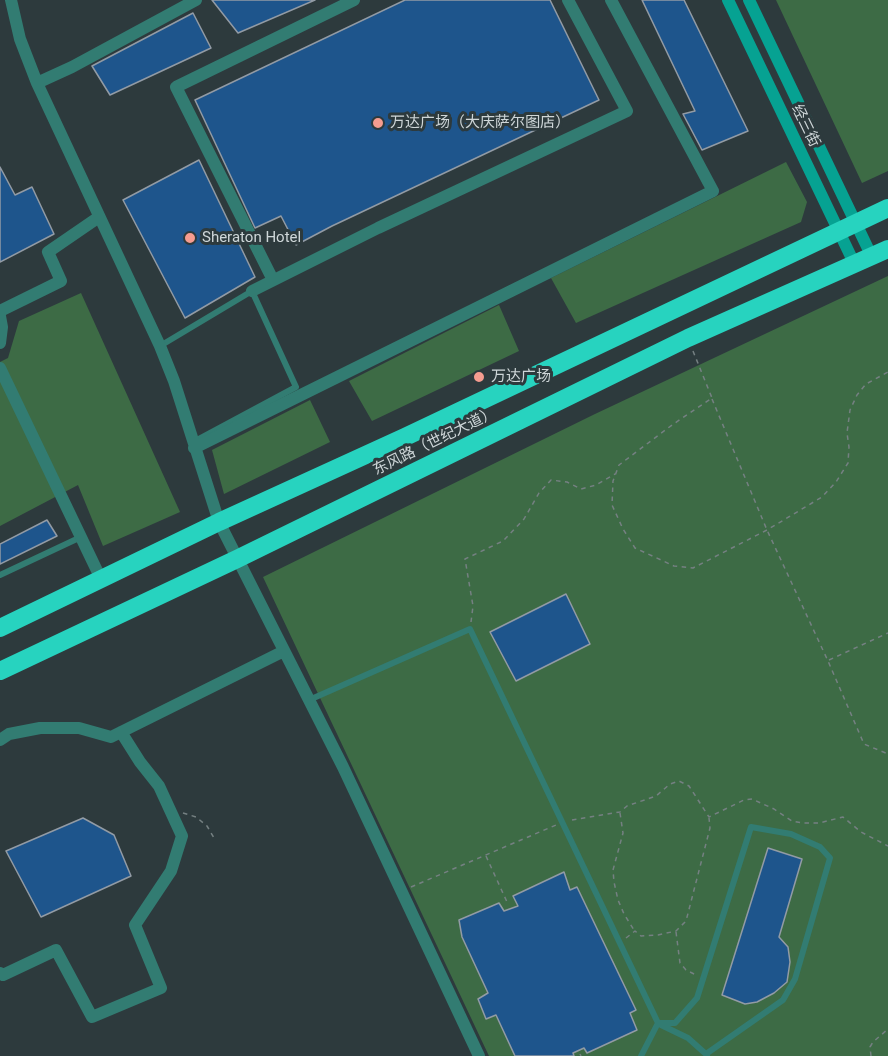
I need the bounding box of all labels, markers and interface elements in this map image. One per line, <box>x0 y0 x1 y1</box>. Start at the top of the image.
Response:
street label: 经三街 <box>787 102 823 150</box>
place label: 万达广场（大庆萨尔图店） <box>390 114 570 132</box>
marker: 万达广场（大庆萨尔图店） <box>371 116 385 130</box>
place label: Sheraton Hotel <box>202 229 301 247</box>
marker: Sheraton Hotel <box>183 231 197 245</box>
place label: 万达广场 <box>491 368 551 386</box>
marker: 万达广场 <box>472 370 486 384</box>
street label: 东风路（世纪大道） <box>370 404 500 480</box>

